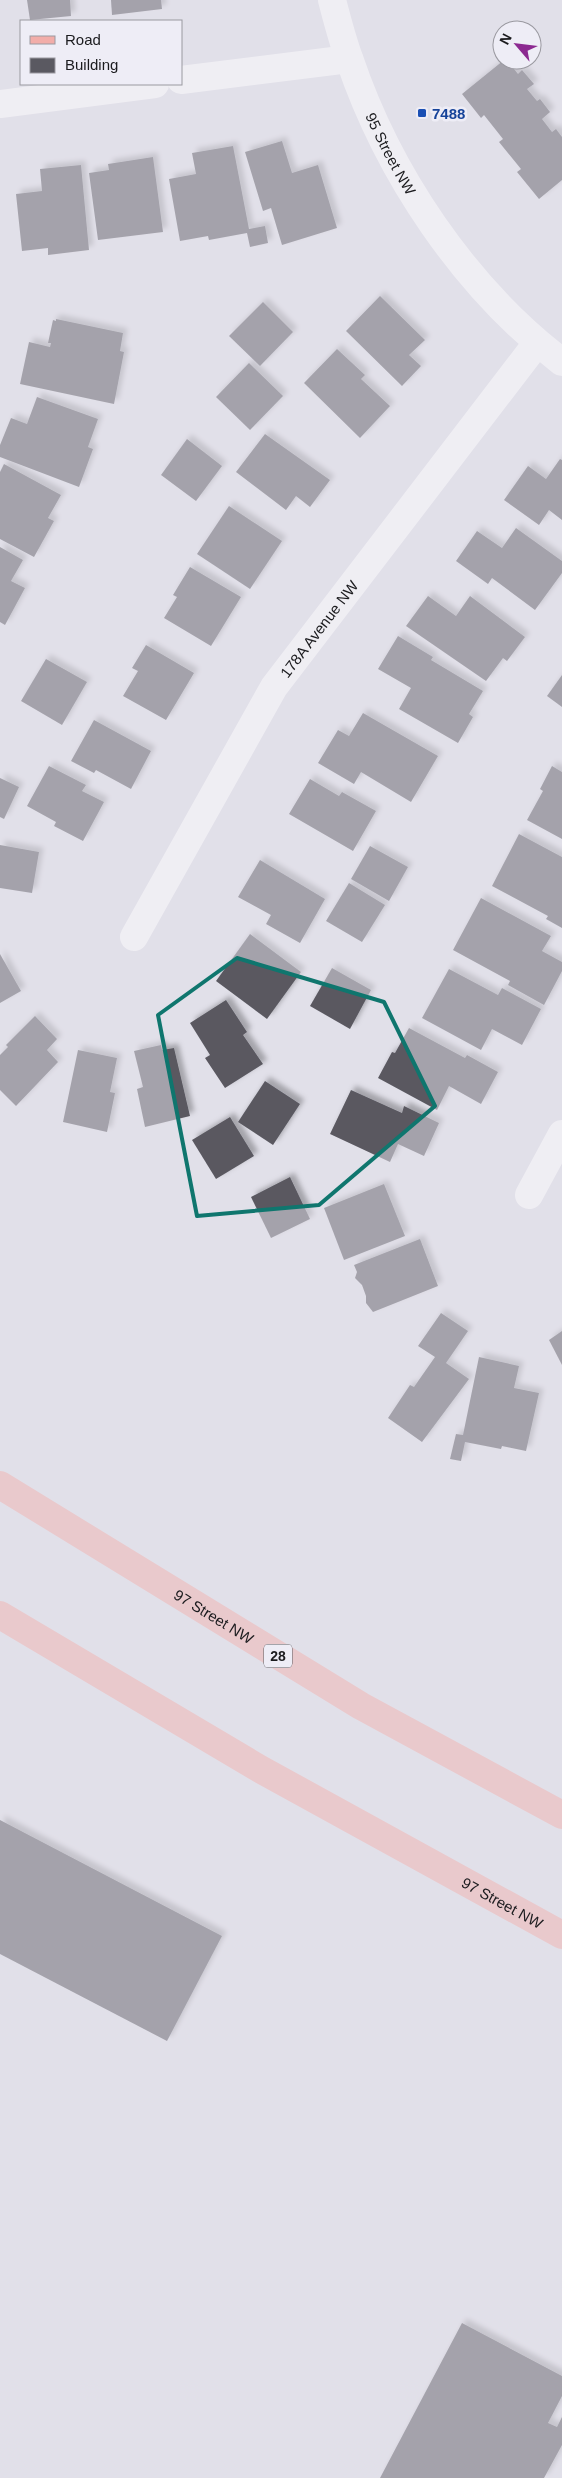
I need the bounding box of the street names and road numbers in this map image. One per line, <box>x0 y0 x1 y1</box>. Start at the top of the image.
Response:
street label: 95 Street NW <box>363 110 420 198</box>
street label: 178A Avenue NW <box>276 576 362 680</box>
street label: 97 Street NW <box>171 1585 258 1647</box>
road number: 28 <box>264 1644 292 1668</box>
street label: 97 Street NW <box>459 1873 547 1932</box>

